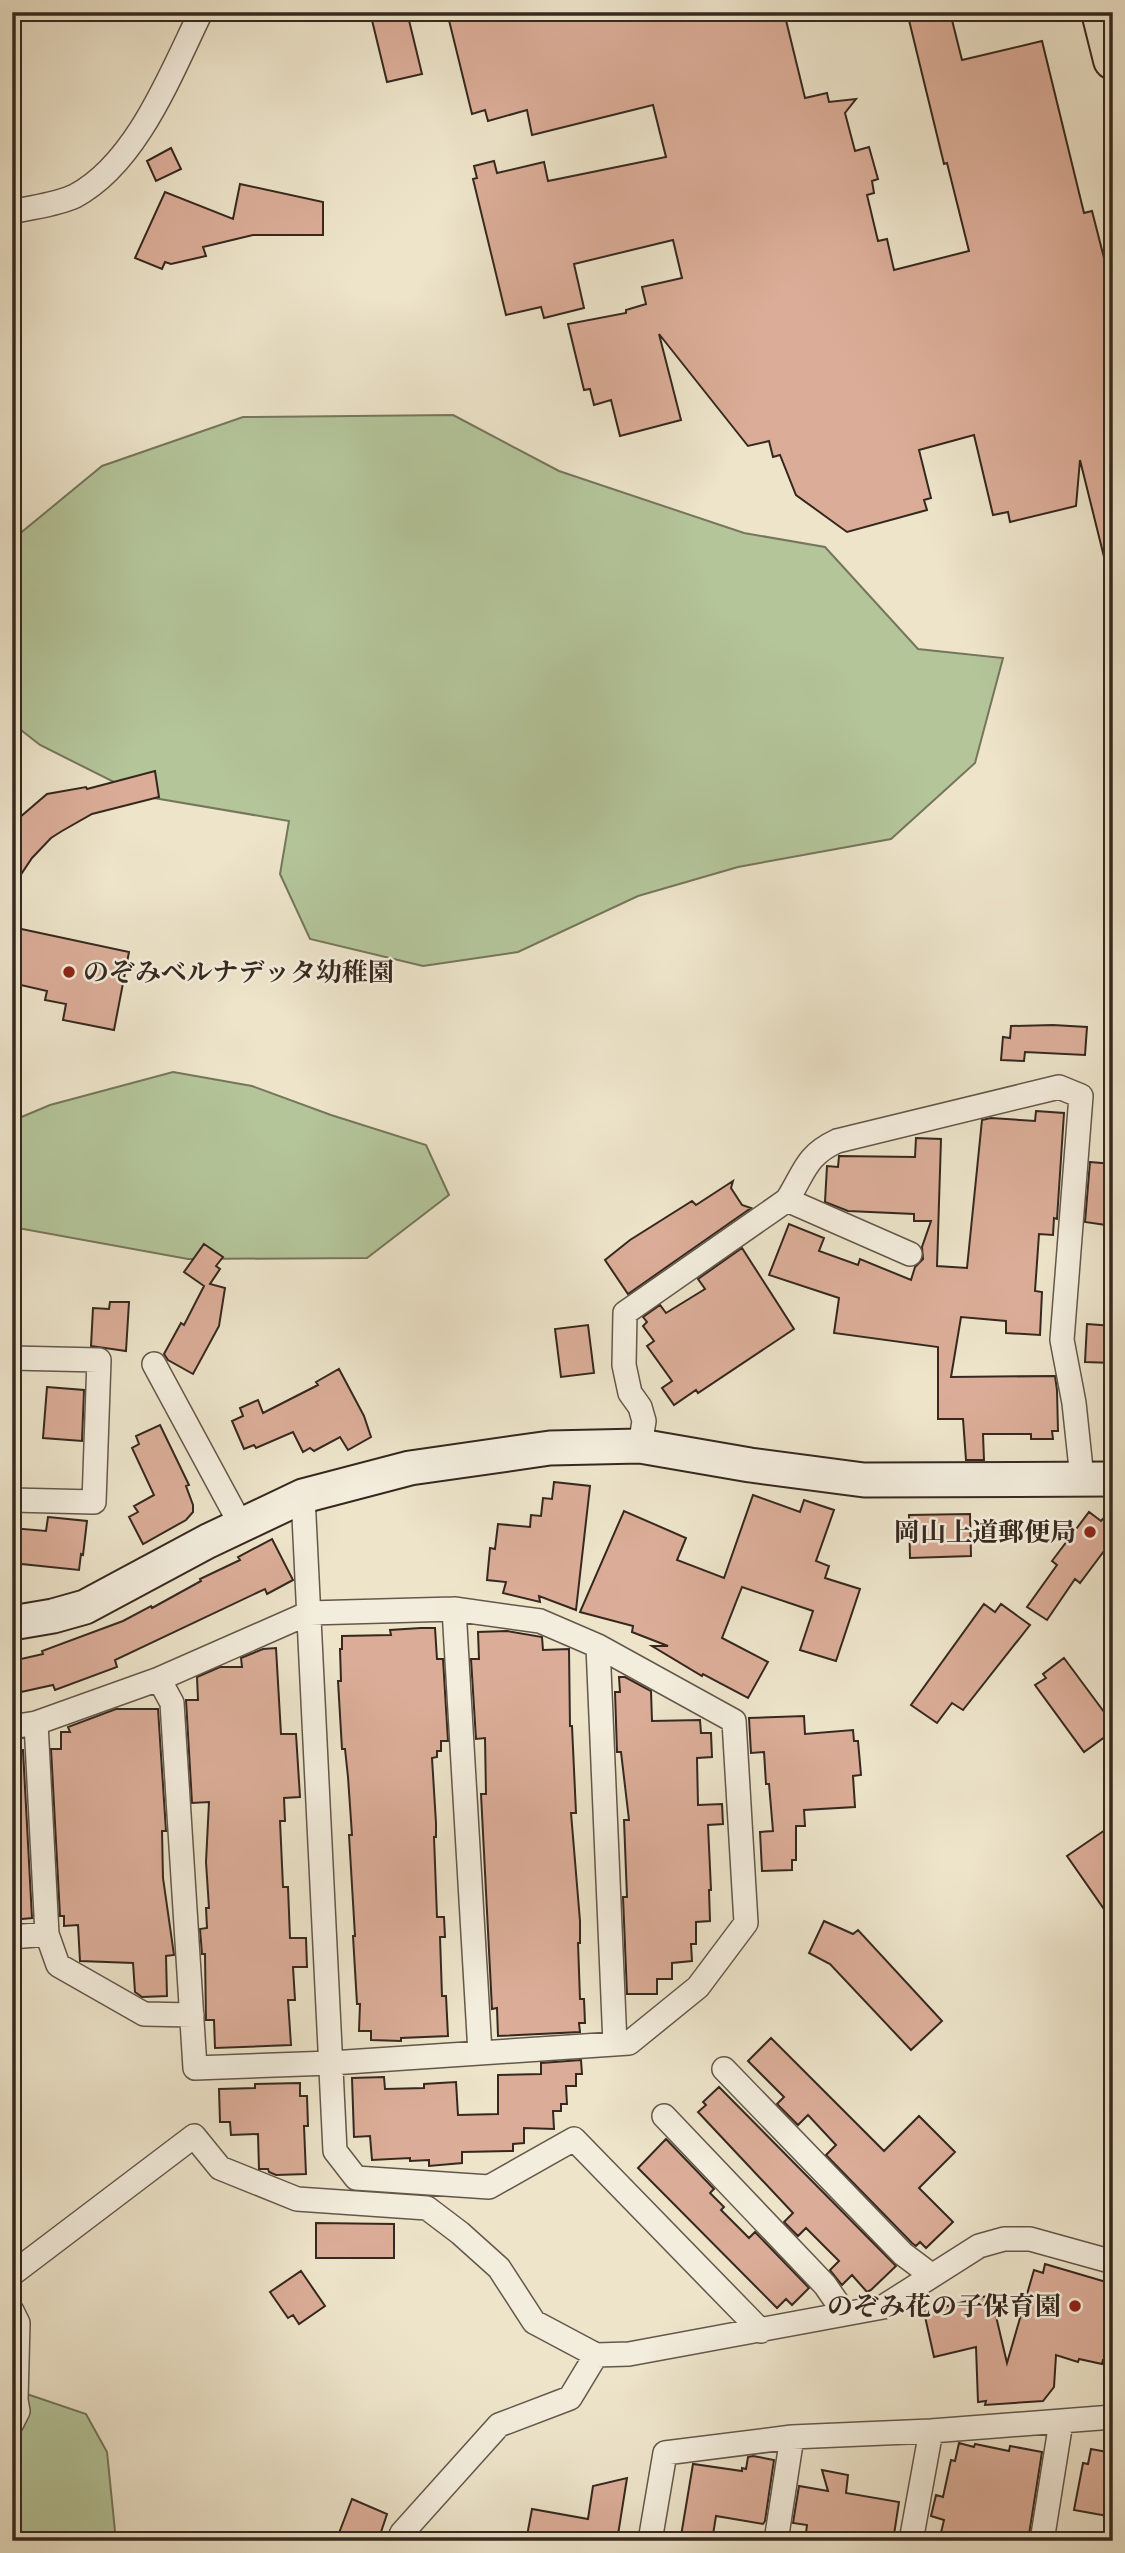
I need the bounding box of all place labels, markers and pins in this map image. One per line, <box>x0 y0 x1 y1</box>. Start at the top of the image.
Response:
place label: のぞみベルナデッタ幼稚園 <box>83 956 394 993</box>
marker: のぞみベルナデッタ幼稚園 <box>61 964 77 980</box>
place label: 岡山上道郵便局 <box>894 1516 1076 1553</box>
marker: 岡山上道郵便局 <box>1082 1524 1098 1540</box>
place label: のぞみ花の子保育園 <box>827 2290 1061 2327</box>
marker: のぞみ花の子保育園 <box>1067 2298 1083 2314</box>

